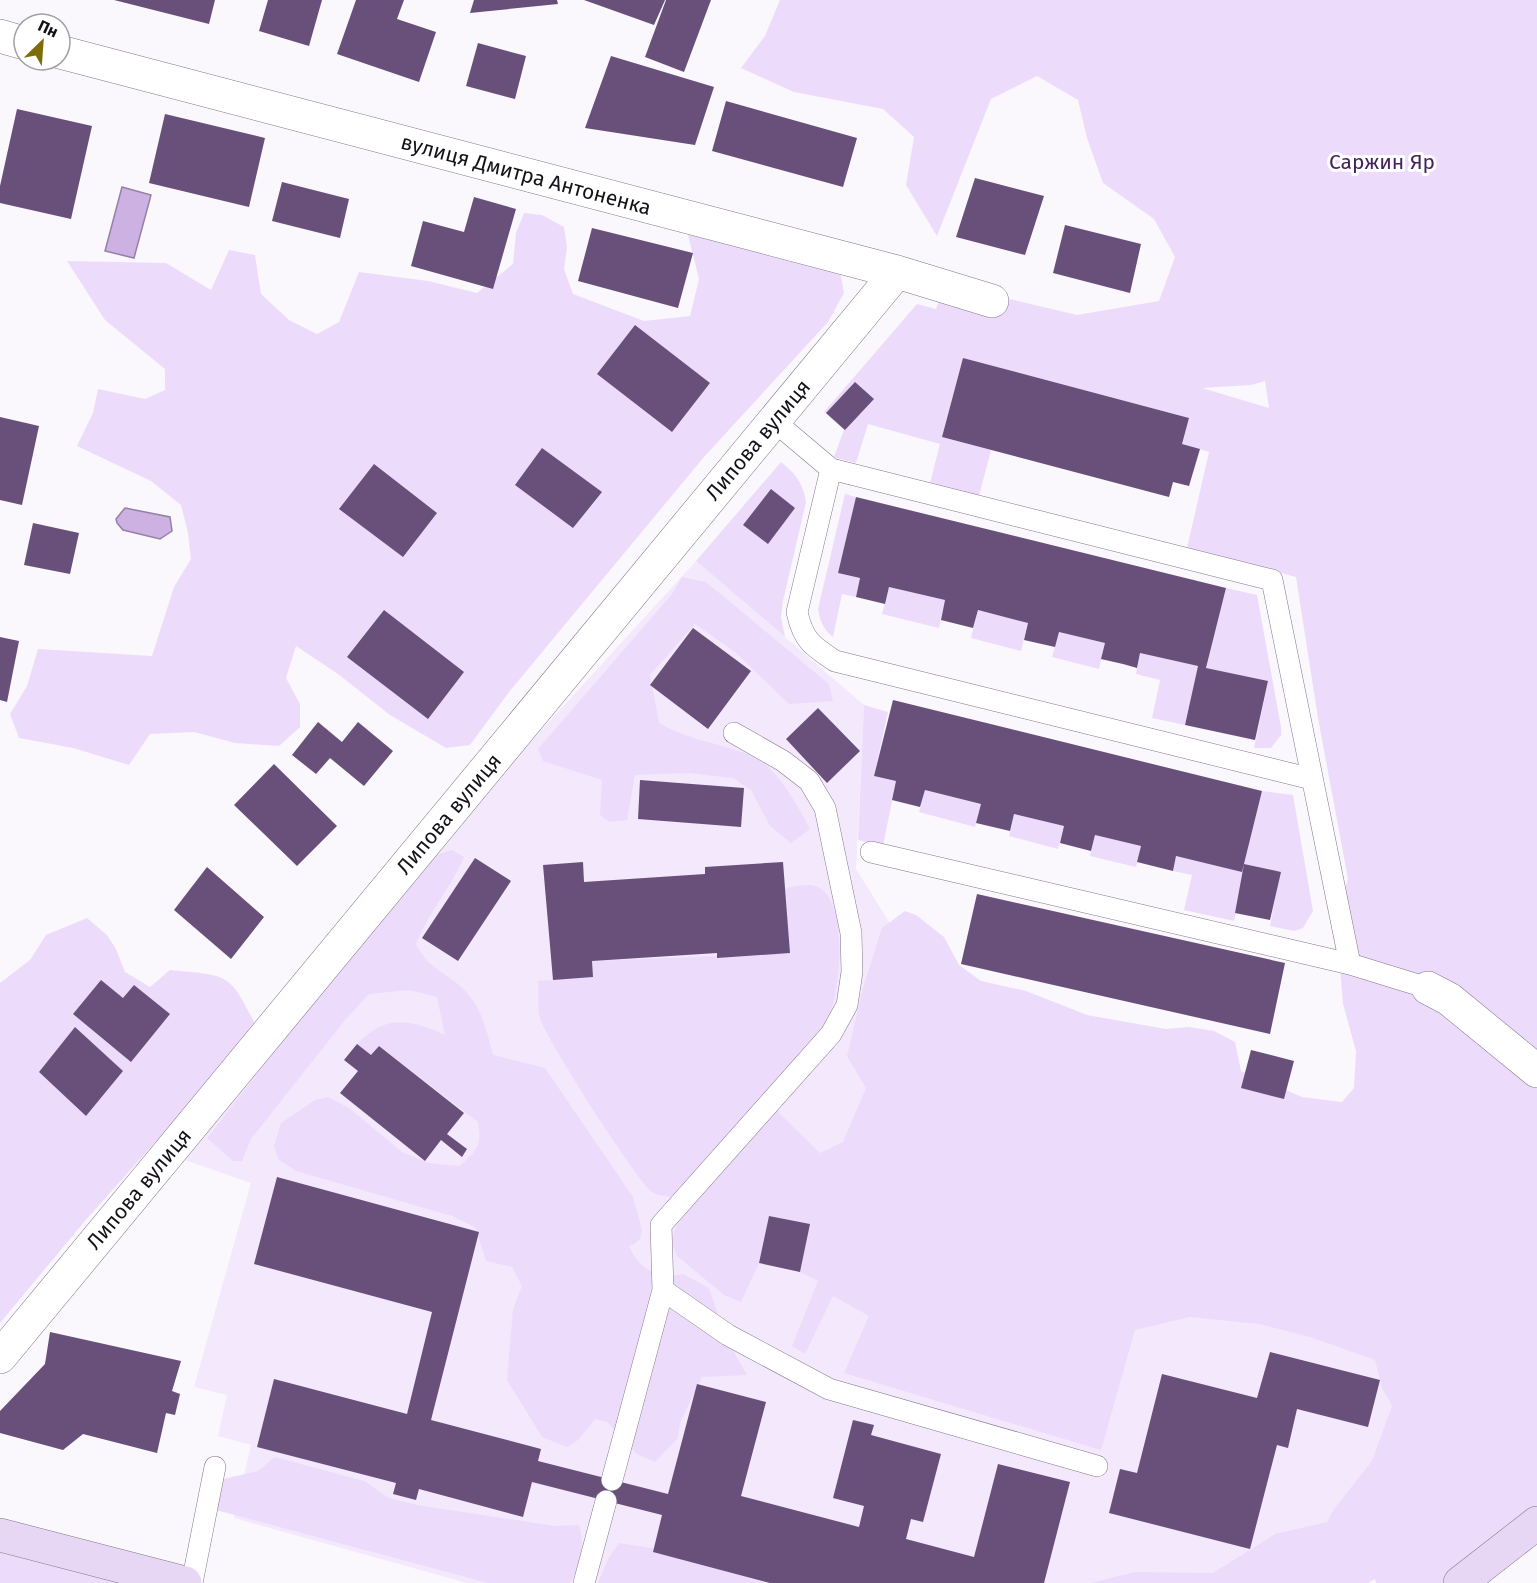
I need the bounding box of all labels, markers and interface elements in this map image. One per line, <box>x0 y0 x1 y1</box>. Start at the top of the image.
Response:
north arrow <box>12 12 72 72</box>
text: Пн <box>35 16 61 42</box>
street label: вулиця Дмитра Антоненка <box>398 129 654 221</box>
park label: Саржин Яр <box>1329 149 1435 175</box>
street label: Липова вулиця <box>700 374 816 506</box>
street label: Липова вулиця <box>391 748 507 880</box>
street label: Липова вулиця <box>81 1123 197 1255</box>

